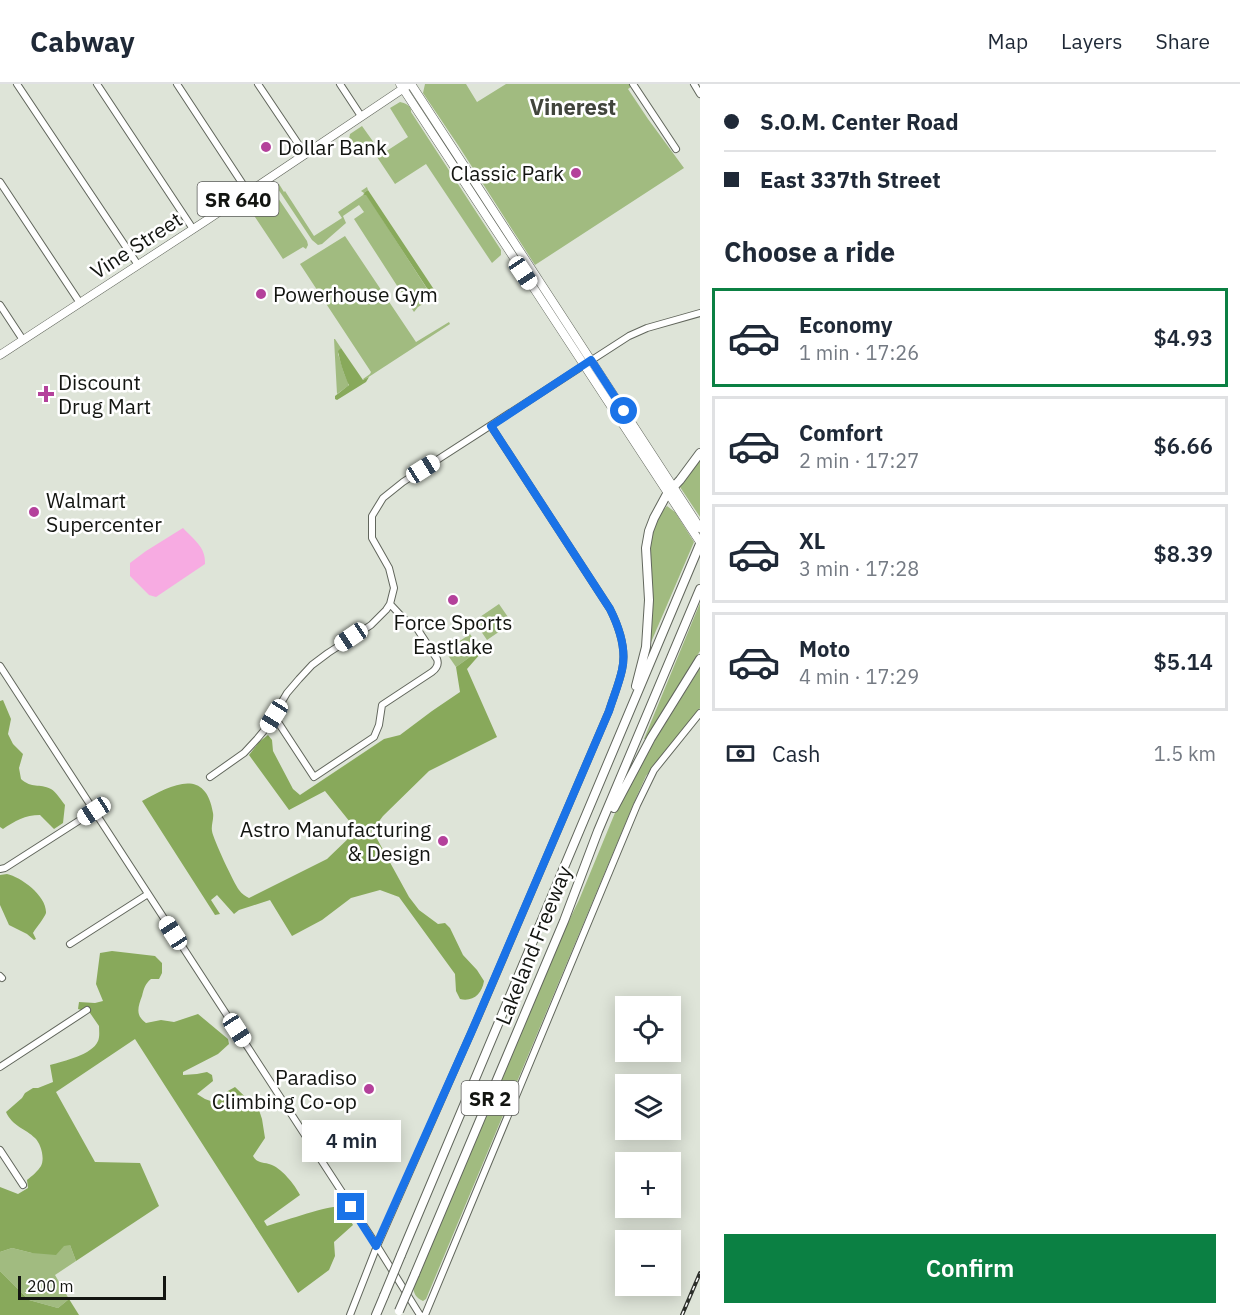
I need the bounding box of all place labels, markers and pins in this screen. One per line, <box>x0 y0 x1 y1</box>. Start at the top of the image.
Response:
place label: Dollar Bank <box>278 133 387 161</box>
marker: Dollar Bank <box>259 140 273 154</box>
place label: Classic Park <box>450 159 564 187</box>
marker: Classic Park <box>569 166 583 180</box>
place label: Powerhouse Gym <box>273 280 438 308</box>
marker: Powerhouse Gym <box>254 287 268 301</box>
place label: Discount Drug Mart <box>58 368 151 420</box>
marker: Discount Drug Mart <box>39 387 53 401</box>
place label: Walmart Supercenter <box>46 486 162 538</box>
marker: Walmart Supercenter <box>27 505 41 519</box>
marker: Force Sports Eastlake <box>446 593 460 607</box>
place label: Force Sports Eastlake <box>393 608 513 660</box>
place label: Astro Manufacturing & Design <box>240 815 431 867</box>
marker: Astro Manufacturing & Design <box>436 834 450 848</box>
place label: Paradiso Climbing Co-op <box>212 1063 357 1115</box>
marker: Paradiso Climbing Co-op <box>362 1082 376 1096</box>

